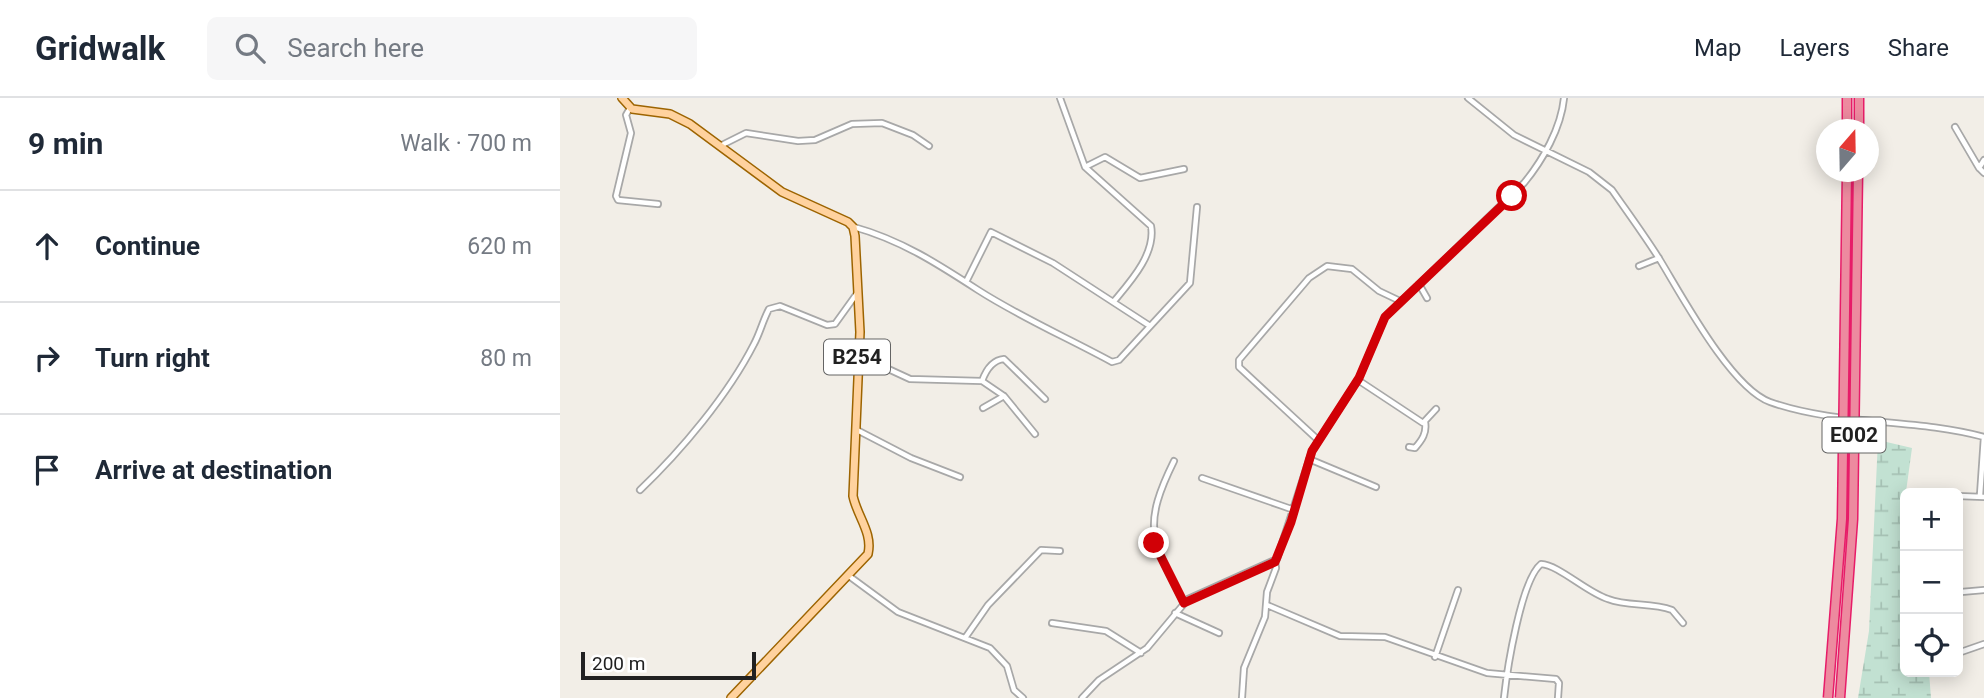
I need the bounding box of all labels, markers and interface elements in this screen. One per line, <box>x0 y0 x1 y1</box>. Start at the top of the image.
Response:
search box <box>207 17 697 80</box>
text: Gridwalk <box>35 29 165 68</box>
icon: search <box>231 29 269 67</box>
text: Search here <box>287 33 424 63</box>
text: Map <box>1694 34 1742 62</box>
text: Layers <box>1780 34 1850 62</box>
text: Share <box>1888 34 1949 62</box>
north arrow <box>1816 119 1879 182</box>
text: 9 min <box>28 126 103 161</box>
text: Walk · 700 m <box>400 130 532 157</box>
route start <box>1496 180 1527 211</box>
icon: ahead <box>28 227 66 265</box>
text: Continue <box>95 231 200 261</box>
text: 620 m <box>467 233 532 260</box>
icon: right <box>28 339 66 377</box>
road number: B254 <box>824 340 890 374</box>
text: Turn right <box>95 343 210 373</box>
text: 80 m <box>480 345 532 372</box>
road number: E002 <box>1822 418 1886 452</box>
icon: arrive <box>28 451 66 489</box>
text: Arrive at destination <box>95 455 332 485</box>
map controls <box>1900 488 1963 677</box>
button: + <box>1900 488 1963 551</box>
route end <box>1138 527 1169 558</box>
button: − <box>1900 551 1963 614</box>
button: locate <box>1900 614 1963 677</box>
scale bar <box>581 649 756 681</box>
text: 200 m <box>592 652 645 675</box>

